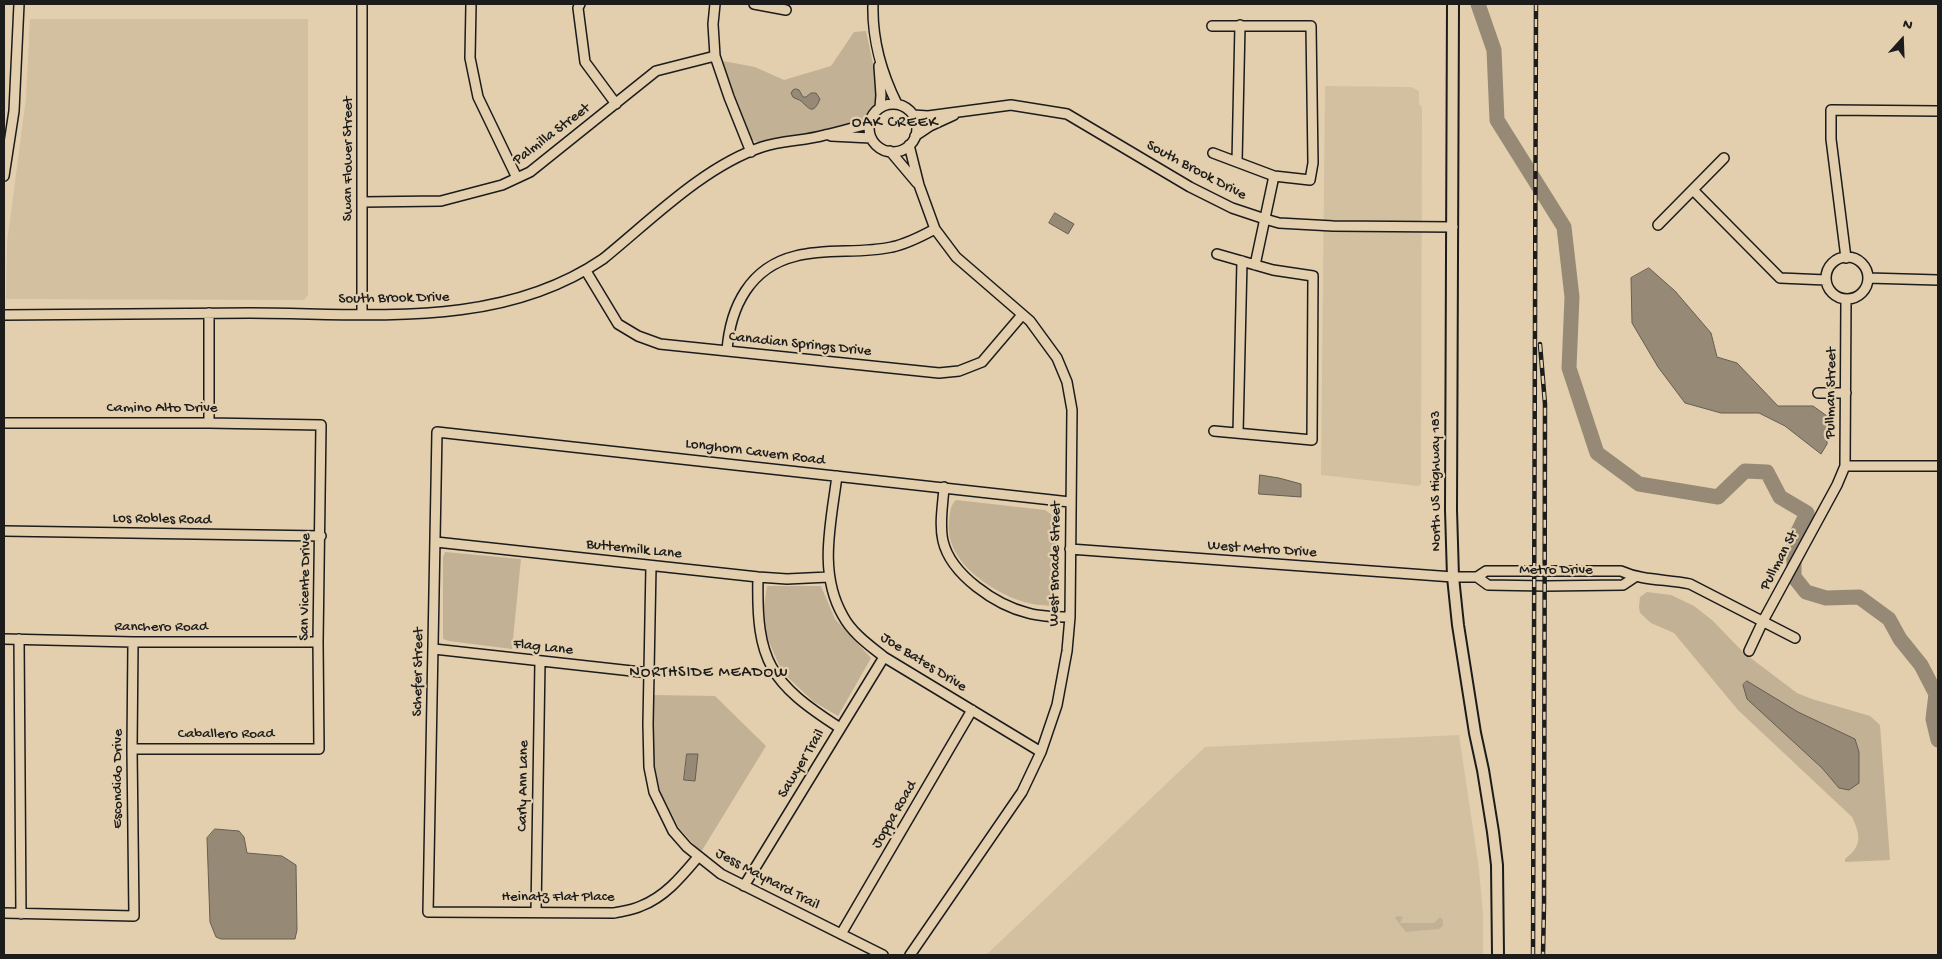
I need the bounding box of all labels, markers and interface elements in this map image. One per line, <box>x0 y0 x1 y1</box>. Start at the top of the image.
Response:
north arrow <box>1877 15 1927 65</box>
text: N <box>1900 16 1914 35</box>
street label: Swan Flower Street <box>340 97 358 221</box>
street label: Palmilla Street <box>510 100 594 170</box>
district label: OAK CREEK <box>851 114 939 134</box>
street label: South Brook Drive <box>1143 137 1249 205</box>
street label: South Brook Drive <box>338 289 450 309</box>
street label: Canadian Springs Drive <box>728 329 872 361</box>
street label: Pullman Street <box>1822 347 1842 439</box>
street label: Camino Alto Drive <box>106 400 218 418</box>
street label: North US Highway 183 <box>1428 410 1446 552</box>
street label: Longhorn Cavern Road <box>684 436 826 470</box>
street label: West Broade Street <box>1046 501 1066 627</box>
street label: Los Robles Road <box>112 510 212 530</box>
street label: Pullman St <box>1757 528 1803 594</box>
street label: San Vicente Drive <box>296 533 316 641</box>
street label: Buttermilk Lane <box>585 536 683 564</box>
street label: West Metro Drive <box>1207 537 1317 563</box>
street label: Metro Drive <box>1519 562 1593 580</box>
street label: Ranchero Road <box>114 619 208 637</box>
street label: Schefer Street <box>409 627 429 717</box>
street label: Joe Bates Drive <box>876 629 970 697</box>
street label: Flag Lane <box>512 636 574 660</box>
district label: NORTHSIDE MEADOW <box>627 664 791 684</box>
street label: Caballero Road <box>178 726 274 744</box>
street label: Sawyer Trail <box>774 726 830 802</box>
street label: Escondido Drive <box>110 729 128 829</box>
street label: Carly Ann Lane <box>514 740 534 832</box>
street label: Joppa Road <box>868 778 922 852</box>
street label: Jess Maynard Trail <box>712 845 822 915</box>
street label: Heinatz Flat Place <box>501 889 615 907</box>

